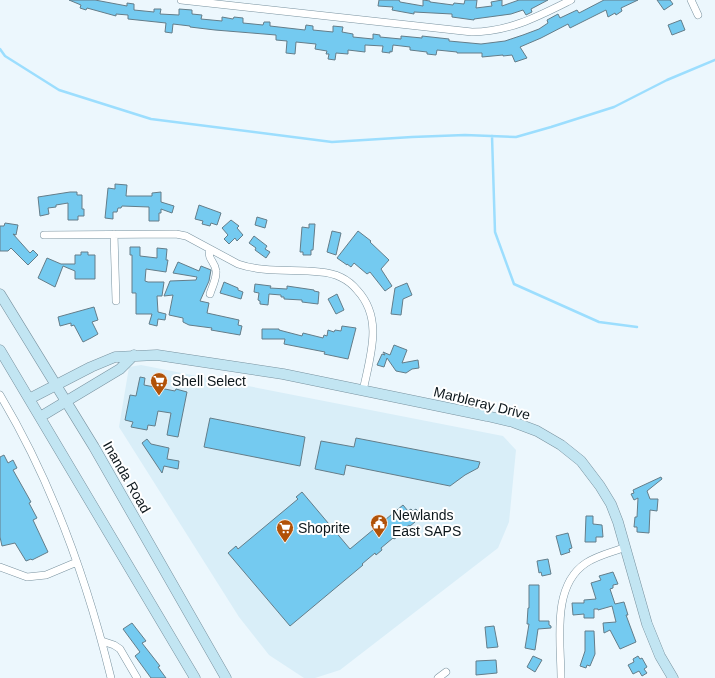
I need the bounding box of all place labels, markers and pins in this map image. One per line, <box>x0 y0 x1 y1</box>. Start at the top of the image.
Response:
supermarket icon: Shell Select <box>149 371 169 396</box>
place label: Shell Select <box>172 373 246 389</box>
place label: Newlands East SAPS <box>392 507 461 539</box>
public building icon: Newlands East SAPS <box>369 513 389 538</box>
supermarket icon: Shoprite <box>275 518 295 543</box>
place label: Shoprite <box>298 520 350 536</box>

